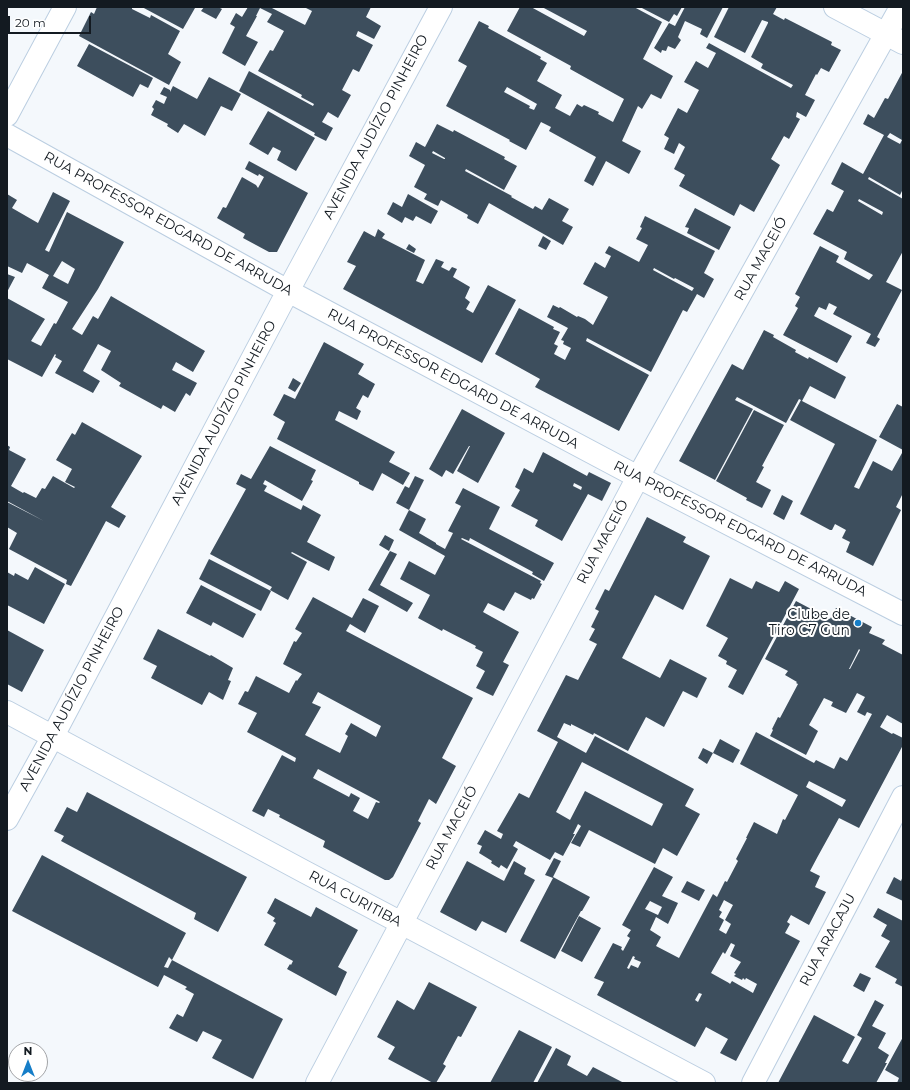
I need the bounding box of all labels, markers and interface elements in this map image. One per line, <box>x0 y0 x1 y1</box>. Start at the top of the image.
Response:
scale bar <box>10 8 93 34</box>
text: 20 m <box>15 15 46 30</box>
street label: AVENIDA AUDÍZIO PINHEIRO <box>320 32 432 222</box>
street label: RUA PROFESSOR EDGARD DE ARRUDA <box>41 148 295 300</box>
street label: RUA MACEIÓ <box>731 214 791 304</box>
street label: RUA PROFESSOR EDGARD DE ARRUDA <box>325 305 581 453</box>
street label: AVENIDA AUDÍZIO PINHEIRO <box>168 318 280 508</box>
street label: RUA PROFESSOR EDGARD DE ARRUDA <box>611 457 869 601</box>
street label: RUA MACEIÓ <box>574 497 632 587</box>
street label: AVENIDA AUDÍZIO PINHEIRO <box>16 604 128 794</box>
place label: Clube de Tiro C7 Gun <box>769 607 850 640</box>
marker: Clube de Tiro C7 Gun <box>853 618 863 628</box>
street label: RUA MACEIÓ <box>423 783 481 873</box>
street label: RUA CURITIBA <box>306 867 404 931</box>
street label: RUA ARACAJU <box>796 891 860 989</box>
north arrow <box>8 1042 48 1082</box>
text: N <box>24 1044 32 1058</box>

